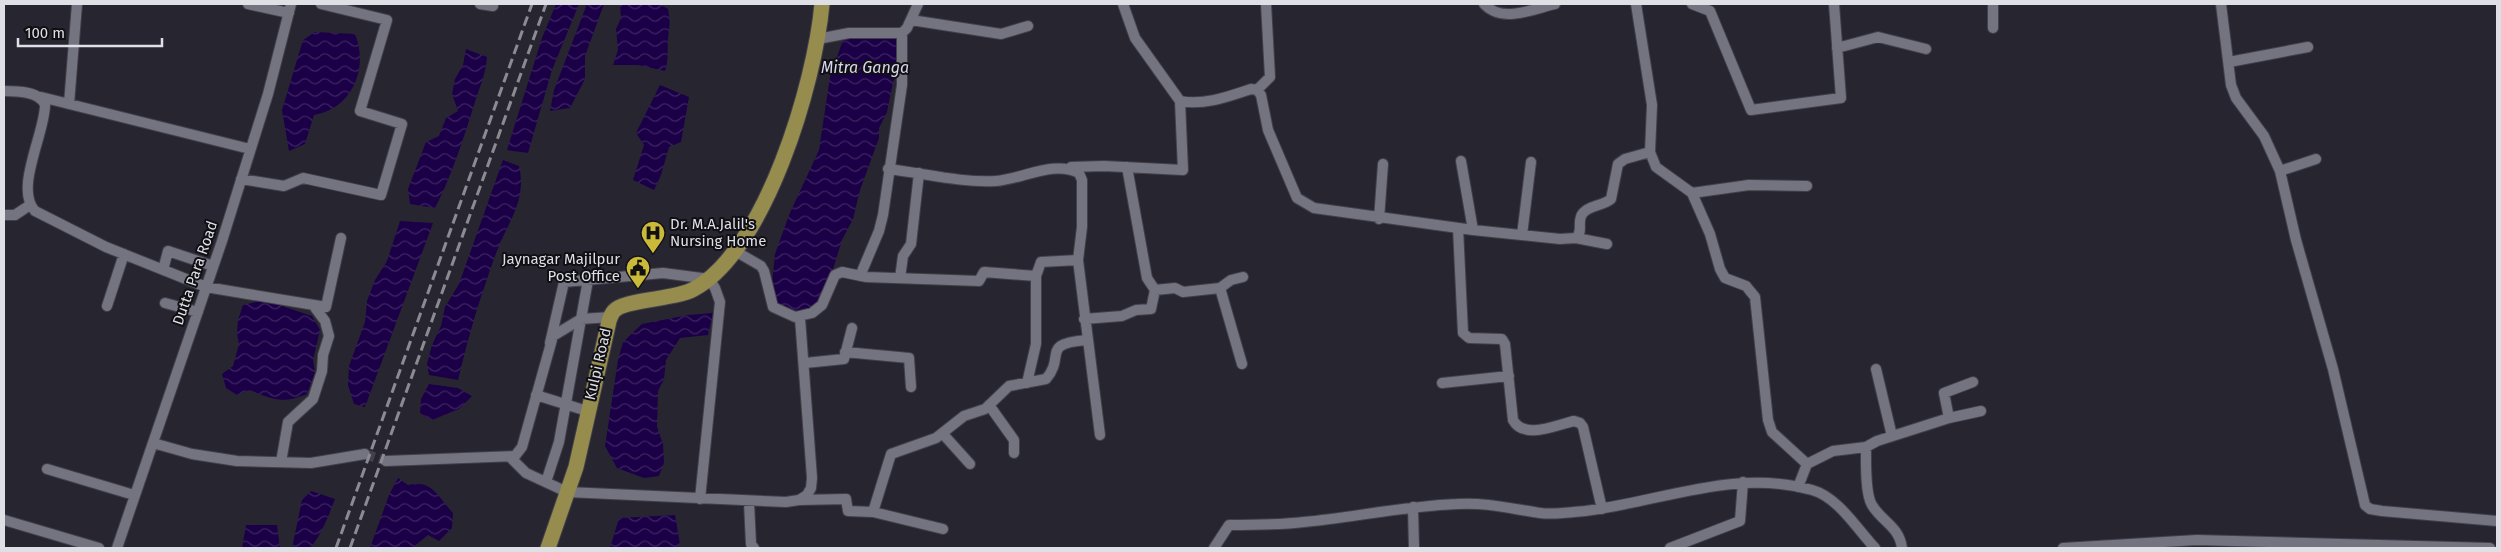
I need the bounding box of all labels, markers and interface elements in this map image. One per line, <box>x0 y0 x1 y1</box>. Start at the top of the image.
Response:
scale bar <box>18 15 161 47</box>
text: 100 m <box>25 24 65 42</box>
water label: Mitra Ganga <box>821 58 909 77</box>
place label: Dr. M.A.Jalil's Nursing Home <box>670 215 766 250</box>
street label: Dutta Para Road <box>169 218 221 328</box>
hospital icon: Dr. M.A.Jalil's Nursing Home <box>640 220 666 254</box>
place label: Jaynagar Majilpur Post Office <box>502 250 620 285</box>
public building icon: Jaynagar Majilpur Post Office <box>625 255 651 289</box>
street label: Kulpi Road <box>581 326 615 402</box>

